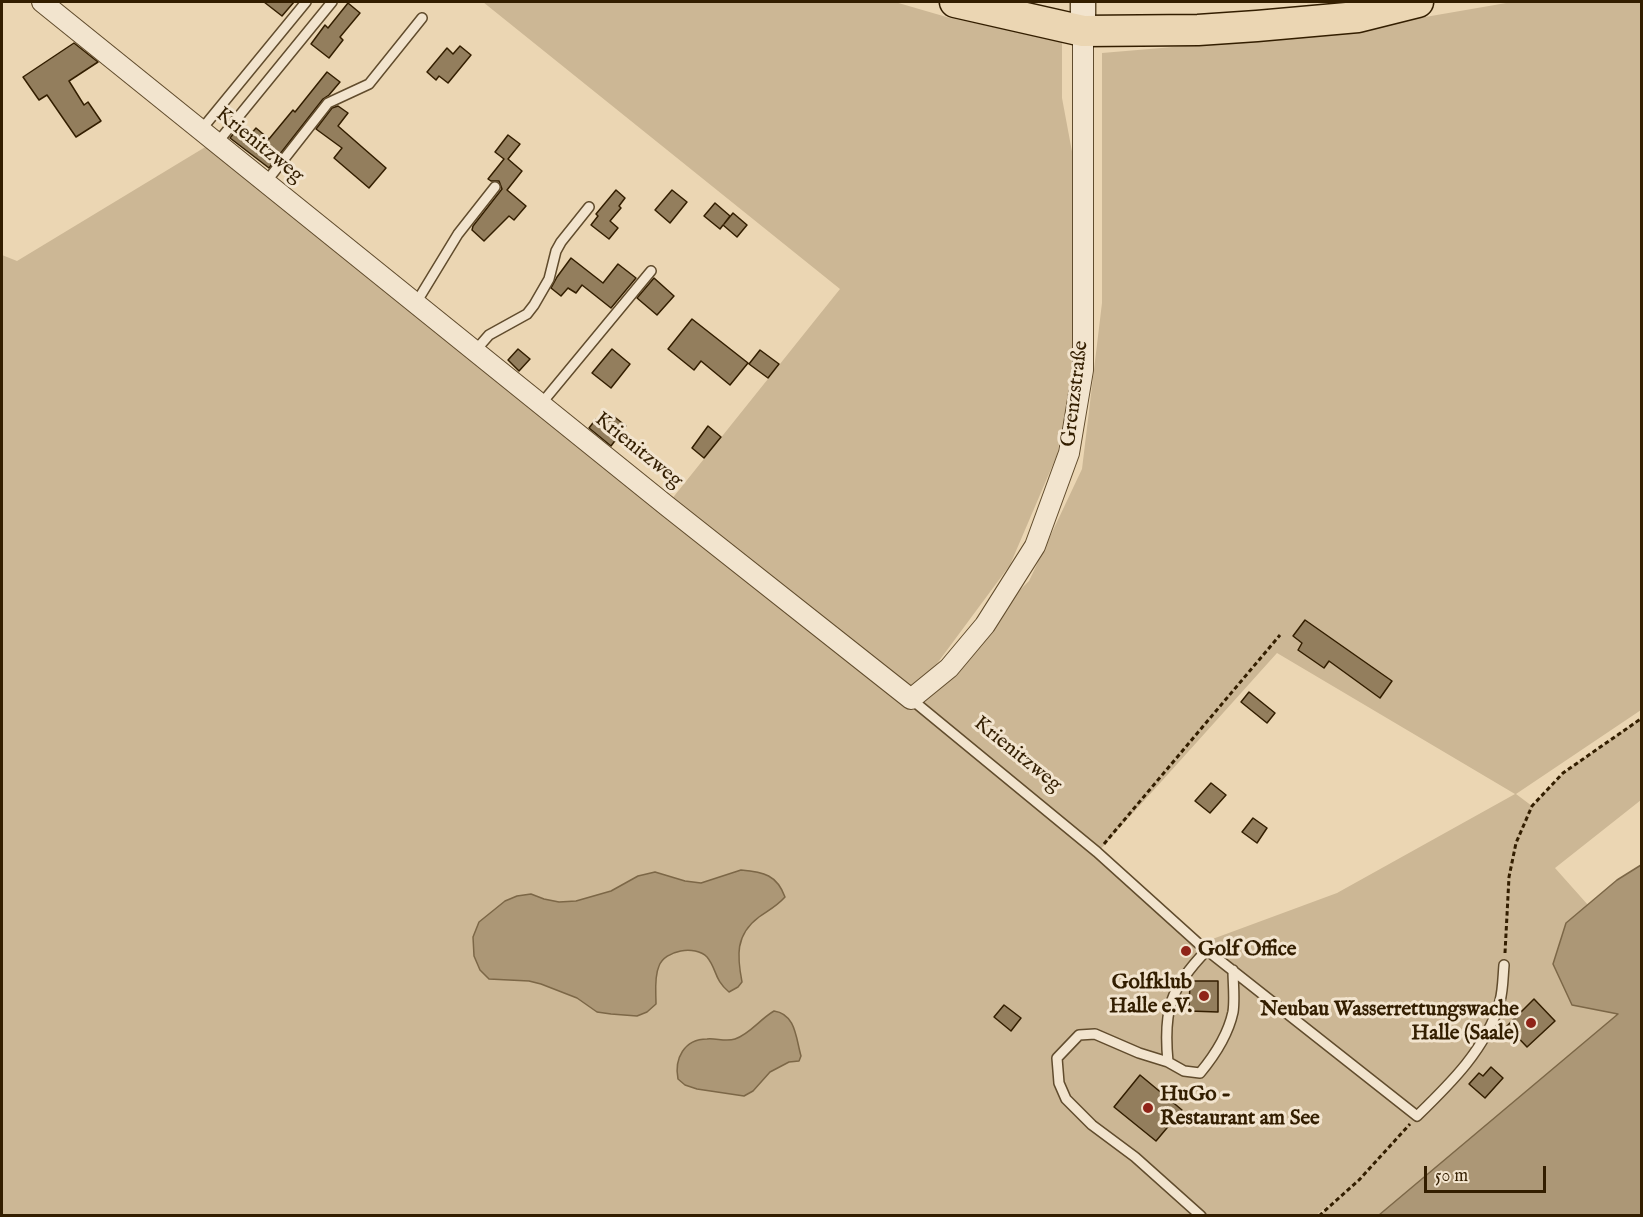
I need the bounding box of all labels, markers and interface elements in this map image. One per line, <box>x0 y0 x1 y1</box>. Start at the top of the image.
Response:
street label: Krienitzweg <box>210 103 308 189</box>
street label: Grenzstraße <box>1057 339 1095 449</box>
street label: Krienitzweg <box>589 408 687 494</box>
street label: Krienitzweg <box>968 712 1066 798</box>
place label: Golf Office <box>1198 938 1296 964</box>
marker: Golf Office <box>1179 944 1193 958</box>
place label: Golfklub Halle e.V. <box>1109 971 1192 1021</box>
marker: Golfklub Halle e.V. <box>1197 989 1211 1003</box>
place label: Neubau Wasserrettungswache Halle (Saale) <box>1260 998 1519 1048</box>
marker: Neubau Wasserrettungswache Halle (Saale) <box>1524 1016 1538 1030</box>
place label: HuGo - Restaurant am See <box>1160 1083 1320 1133</box>
marker: HuGo - Restaurant am See <box>1141 1101 1155 1115</box>
scale bar <box>1427 1154 1548 1192</box>
text: 50 m <box>1435 1165 1468 1188</box>

